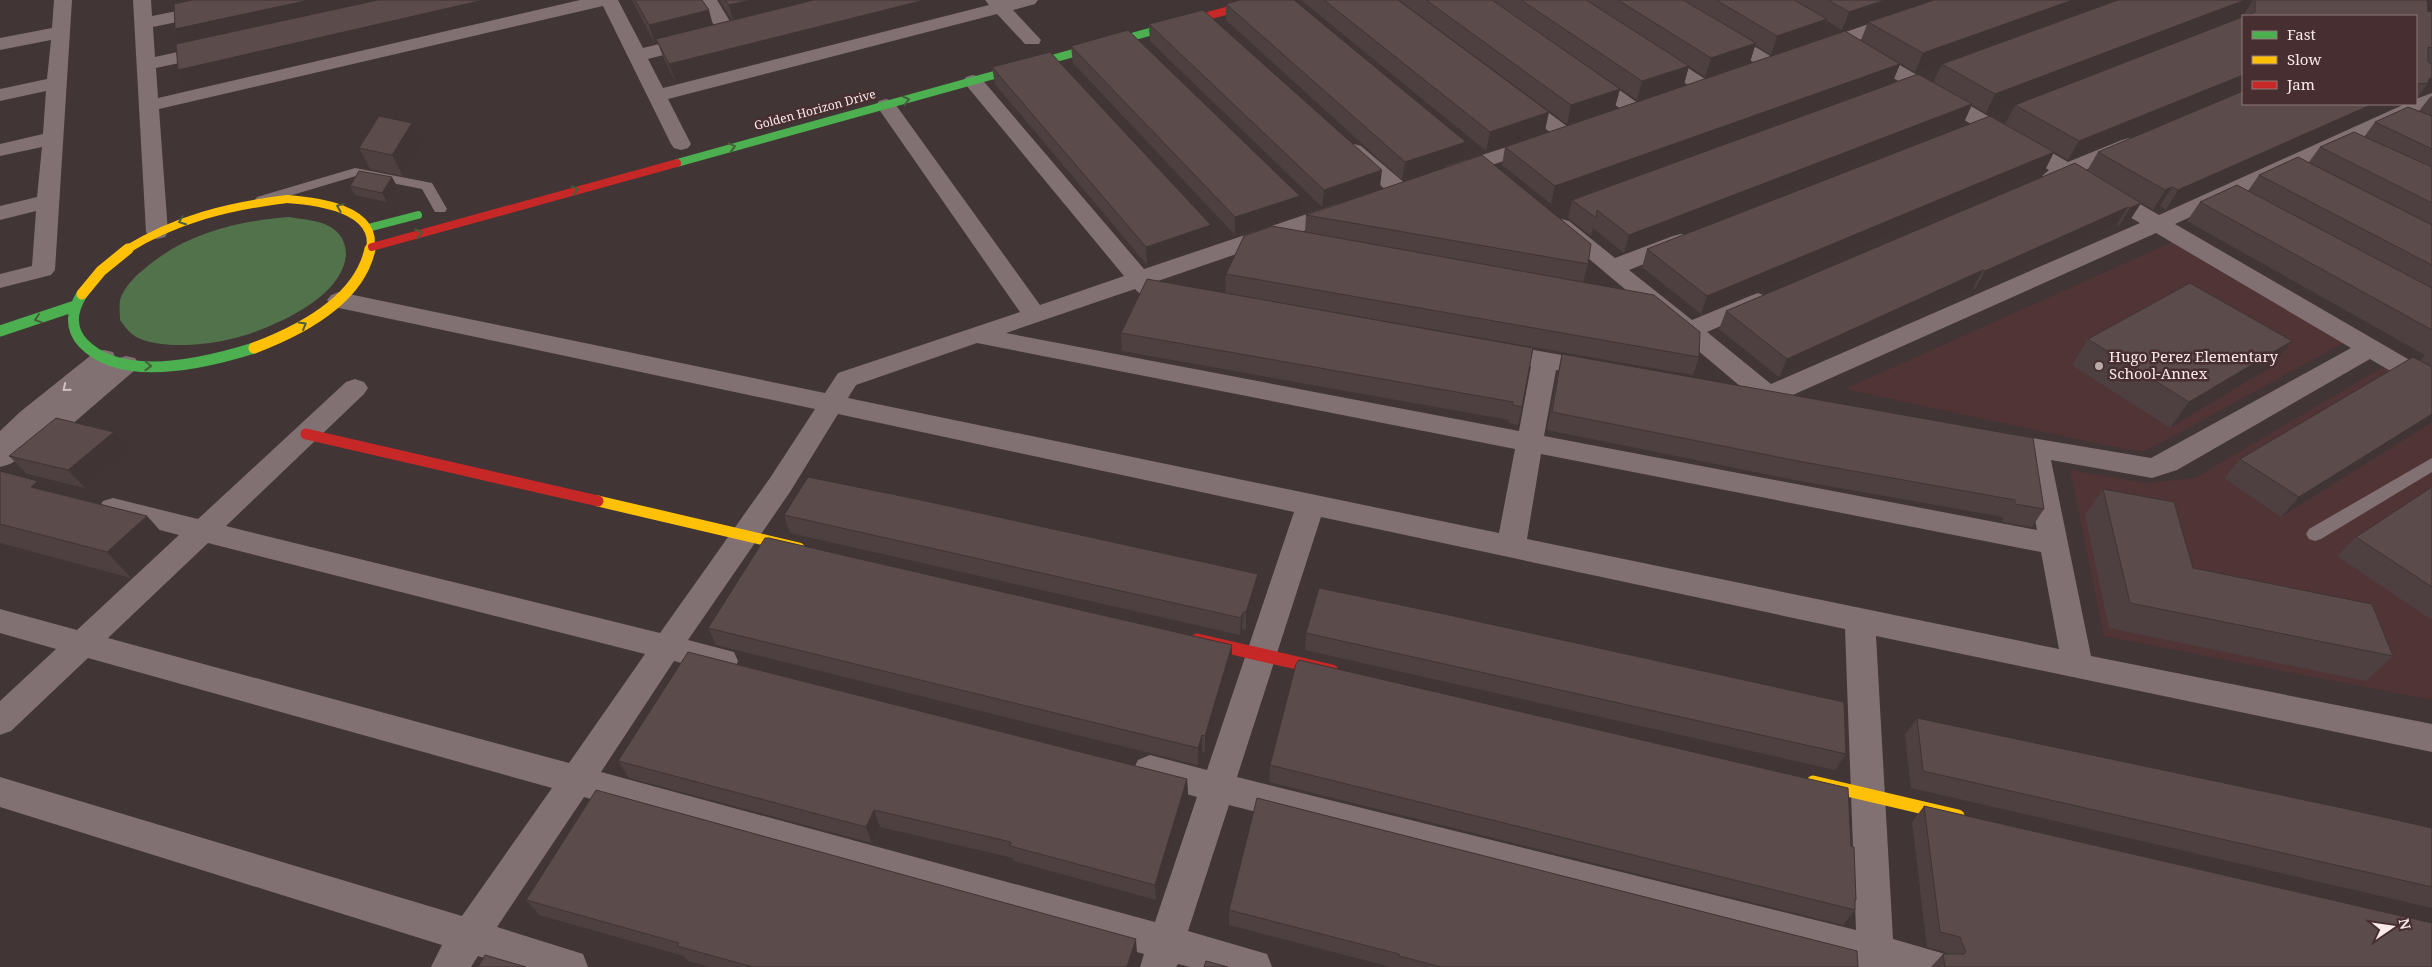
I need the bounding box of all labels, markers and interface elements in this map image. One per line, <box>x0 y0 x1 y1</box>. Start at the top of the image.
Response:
legend <box>2242 15 2417 105</box>
text: Fast <box>2287 24 2316 44</box>
text: Slow <box>2287 49 2321 69</box>
text: Jam <box>2286 74 2315 94</box>
street label: Golden Horizon Drive <box>752 85 878 134</box>
one-way arrow <box>901 95 909 105</box>
one-way arrow <box>728 143 736 153</box>
one-way arrow <box>571 186 579 196</box>
one-way arrow <box>336 203 345 213</box>
one-way arrow <box>178 215 187 225</box>
one-way arrow <box>414 229 422 239</box>
one-way arrow <box>34 313 43 323</box>
one-way arrow <box>297 321 306 331</box>
place label: Hugo Perez Elementary School-Annex <box>2109 346 2278 383</box>
one-way arrow <box>144 360 152 371</box>
marker: Hugo Perez Elementary School-Annex <box>2093 360 2105 372</box>
one-way arrow <box>63 383 72 391</box>
north arrow <box>2367 902 2417 952</box>
text: N <box>2395 916 2416 931</box>

